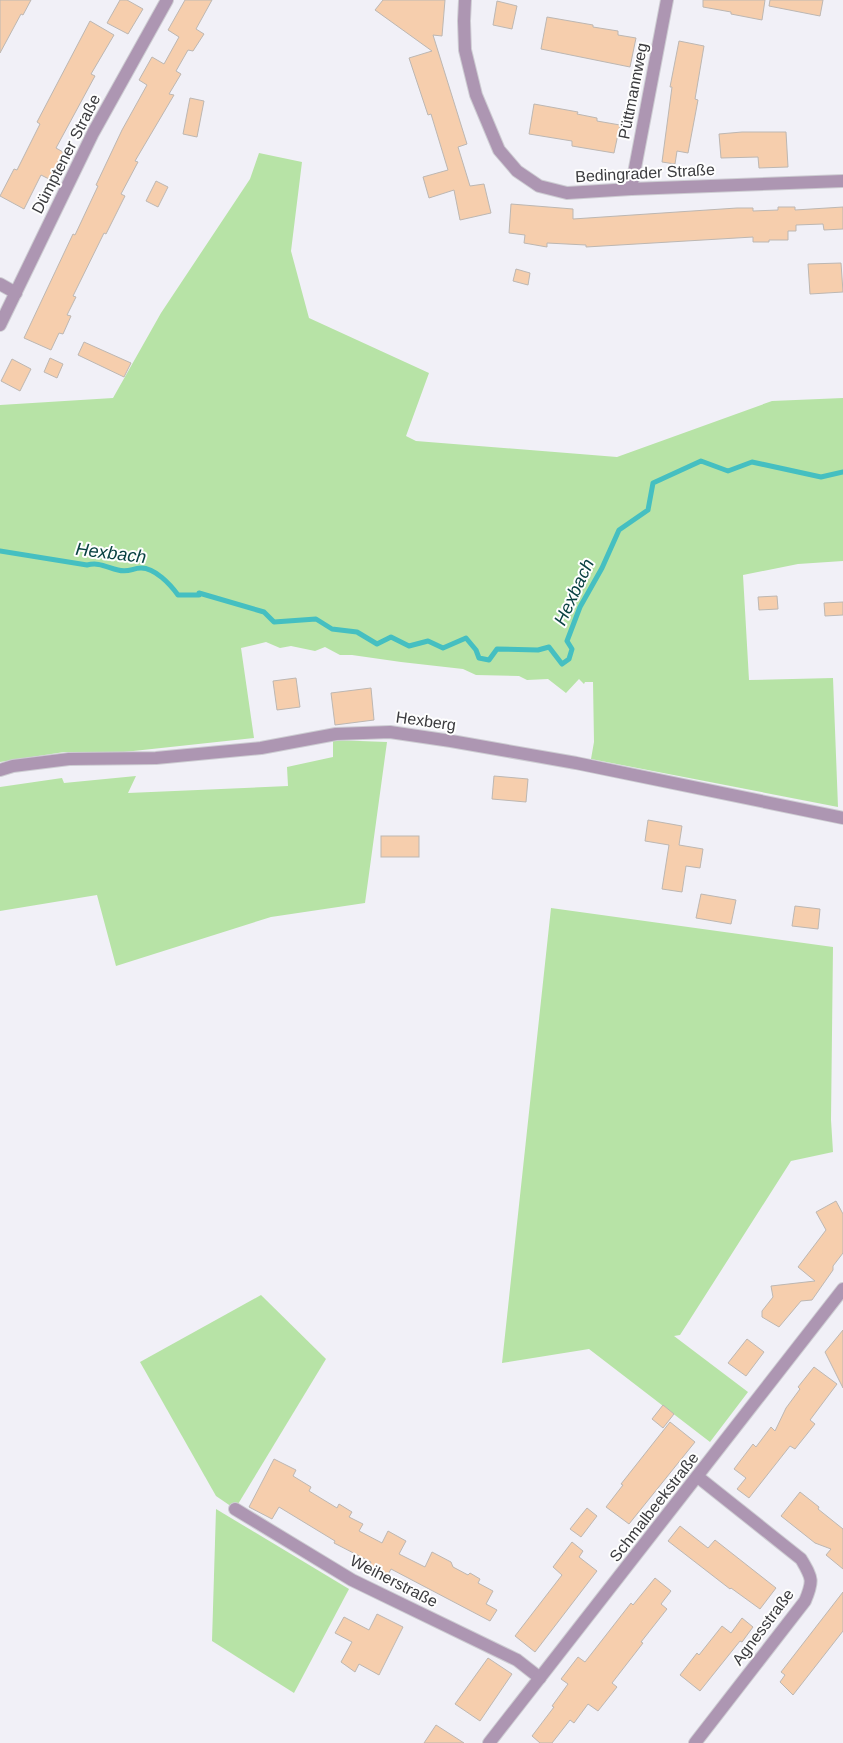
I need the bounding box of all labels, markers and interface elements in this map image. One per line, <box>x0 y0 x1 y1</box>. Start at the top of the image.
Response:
street label: Püttmannweg <box>615 41 651 141</box>
street label: Dümptener Straße <box>29 91 103 216</box>
street label: Bedingrader Straße <box>575 161 715 185</box>
water label: Hexbach <box>75 539 147 567</box>
water label: Hexbach <box>550 556 598 628</box>
street label: Hexberg <box>395 708 457 734</box>
street label: Schmalbeekstraße <box>606 1449 702 1565</box>
street label: Weiherstraße <box>347 1552 441 1610</box>
street label: Agnesstraße <box>729 1586 797 1668</box>

